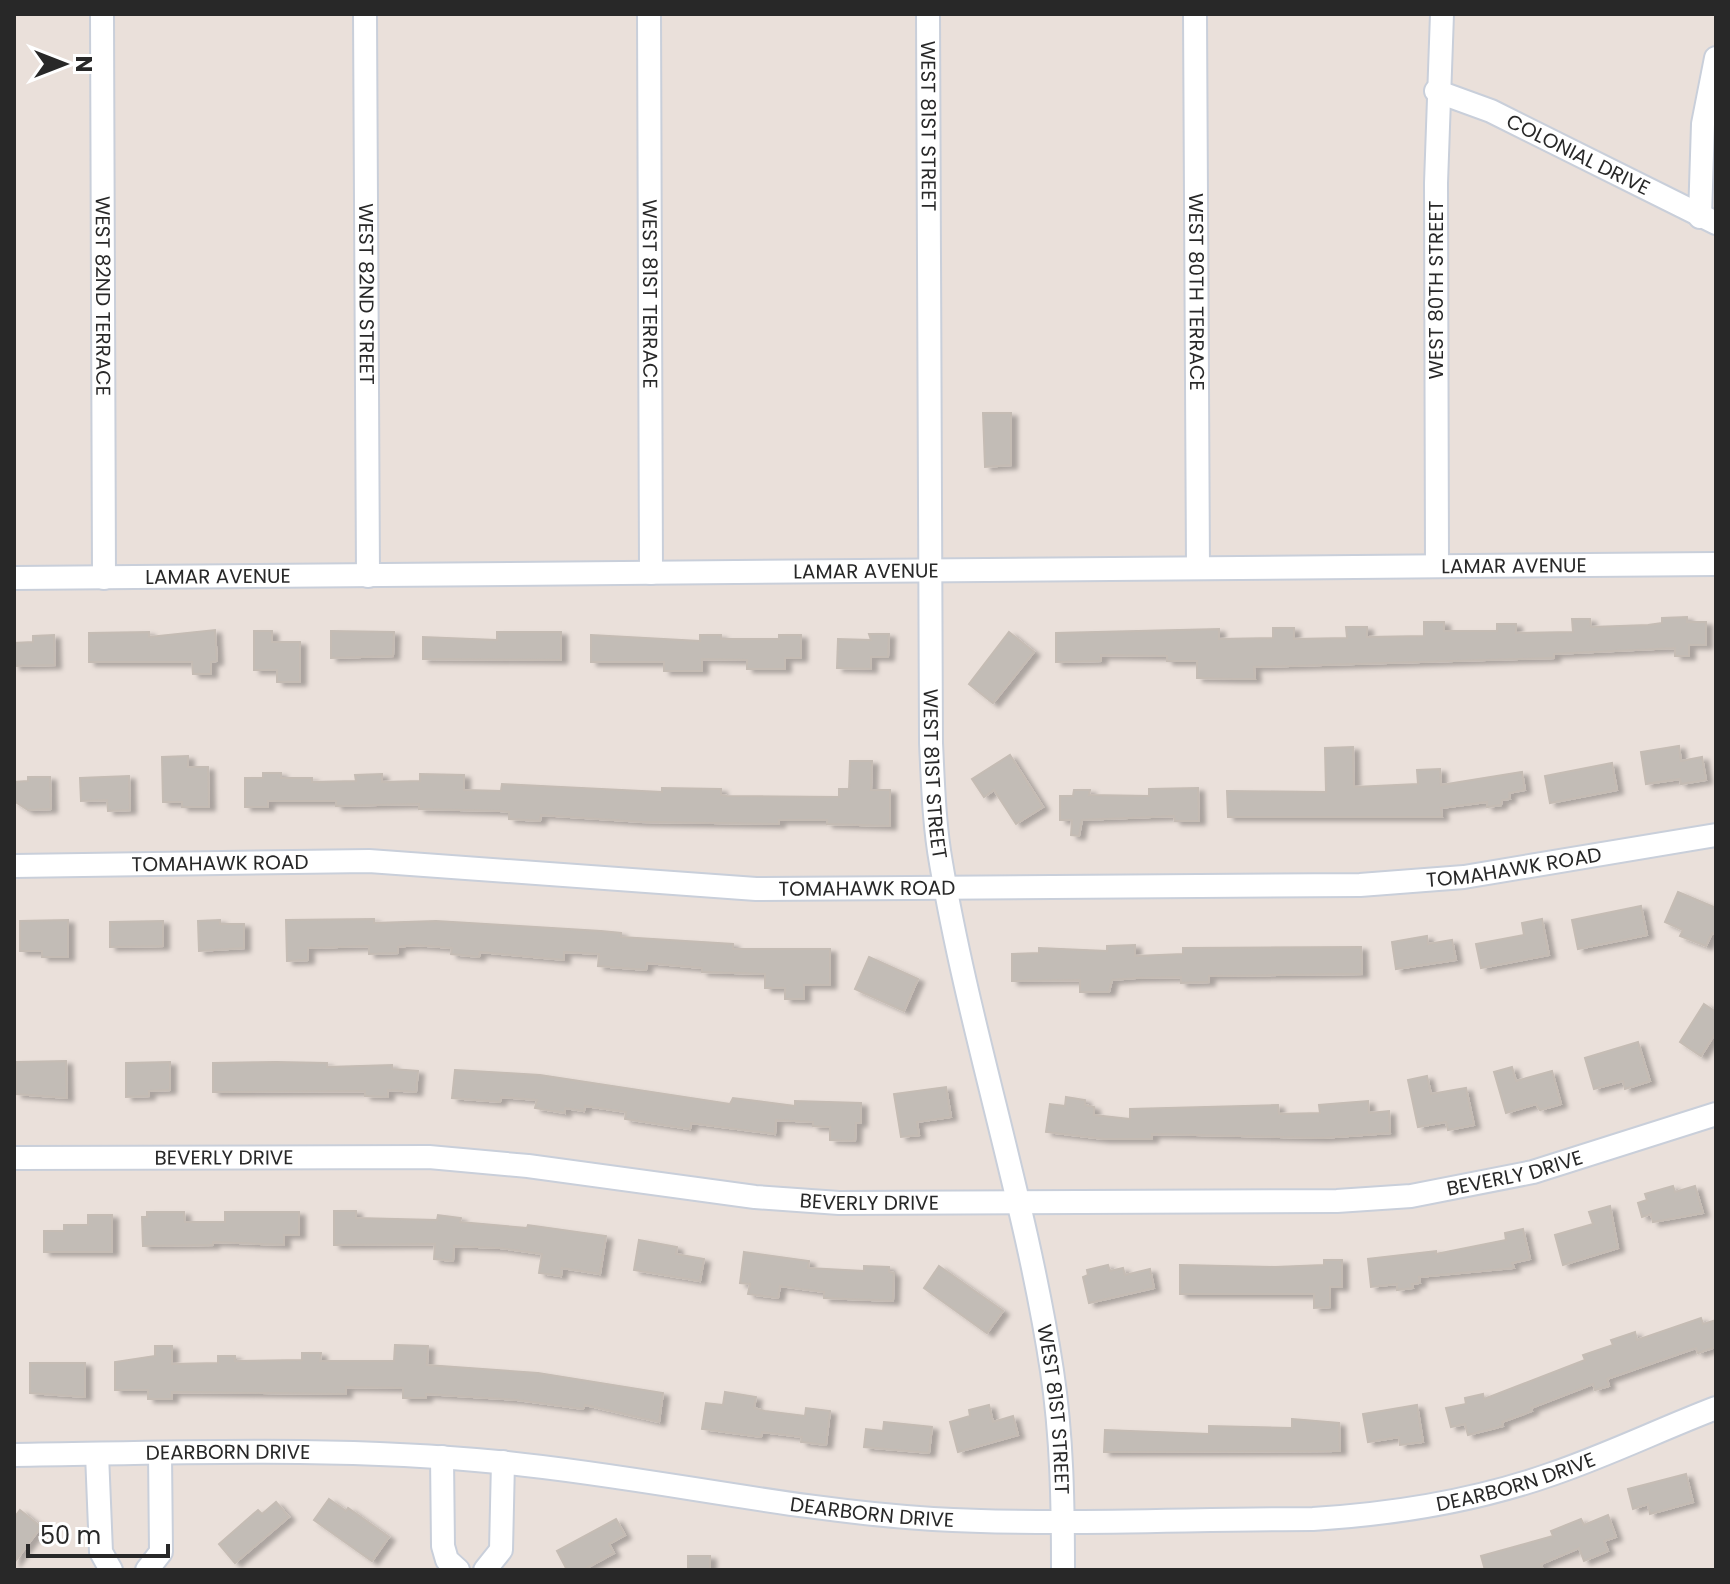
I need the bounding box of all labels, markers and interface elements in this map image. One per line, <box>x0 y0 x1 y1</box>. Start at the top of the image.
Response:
north arrow <box>24 24 104 104</box>
street label: WEST 81ST STREET <box>914 41 943 212</box>
text: N <box>68 56 99 72</box>
street label: COLONIAL DRIVE <box>1502 107 1655 202</box>
street label: WEST 80TH TERRACE <box>1182 193 1211 391</box>
street label: WEST 82ND TERRACE <box>89 196 117 396</box>
street label: WEST 81ST TERRACE <box>636 199 664 389</box>
street label: WEST 80TH STREET <box>1422 200 1450 379</box>
street label: WEST 82ND STREET <box>352 203 381 385</box>
street label: LAMAR AVENUE <box>1441 551 1587 580</box>
street label: LAMAR AVENUE <box>793 556 939 586</box>
street label: LAMAR AVENUE <box>145 562 291 591</box>
street label: WEST 81ST STREET <box>917 689 954 861</box>
street label: TOMAHAWK ROAD <box>1425 840 1604 894</box>
street label: TOMAHAWK ROAD <box>131 848 309 878</box>
street label: TOMAHAWK ROAD <box>778 874 956 903</box>
street label: BEVERLY DRIVE <box>154 1143 294 1172</box>
street label: BEVERLY DRIVE <box>1444 1143 1586 1203</box>
street label: BEVERLY DRIVE <box>799 1186 939 1217</box>
street label: WEST 81ST STREET <box>1030 1322 1076 1495</box>
street label: DEARBORN DRIVE <box>145 1438 310 1467</box>
street label: DEARBORN DRIVE <box>1434 1445 1599 1518</box>
street label: DEARBORN DRIVE <box>788 1490 955 1534</box>
scale bar <box>28 1508 168 1558</box>
text: 50 m <box>40 1519 101 1552</box>

